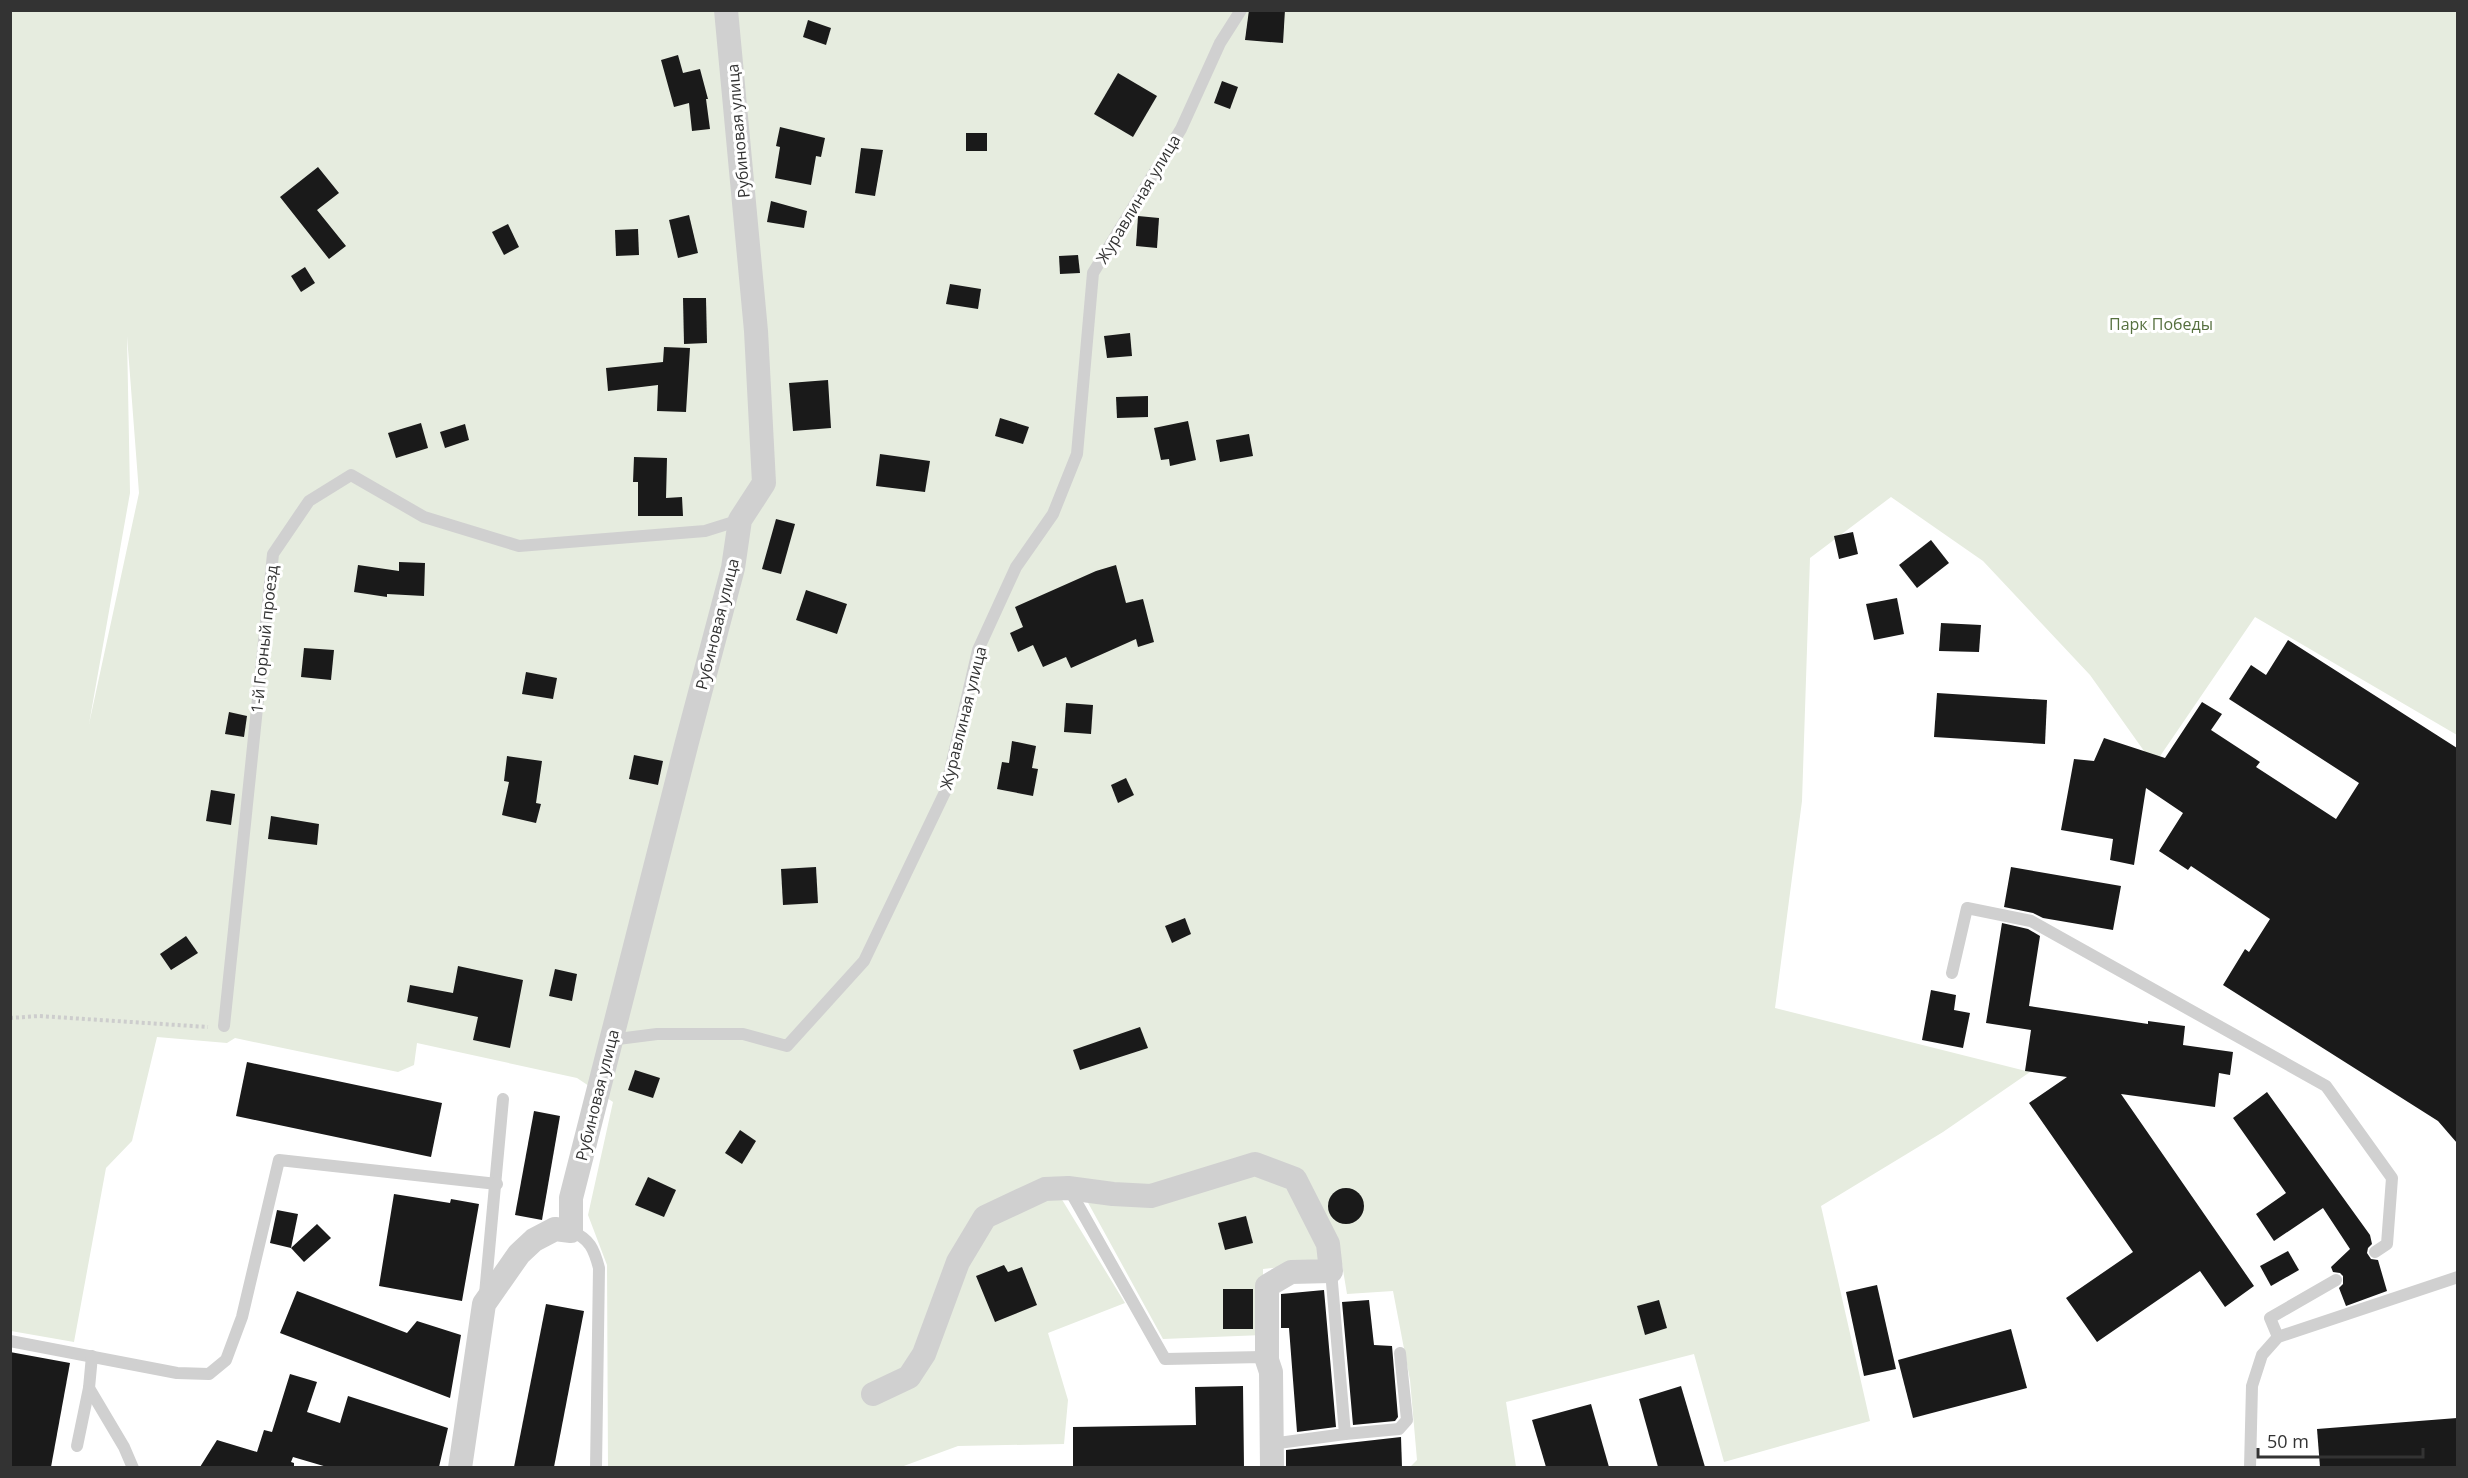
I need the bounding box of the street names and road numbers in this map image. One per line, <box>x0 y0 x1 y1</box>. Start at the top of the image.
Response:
street label: Рубиновая улица <box>721 63 755 199</box>
street label: Журавлиная улица <box>1091 130 1185 268</box>
street label: Рубиновая улица <box>690 556 744 692</box>
street label: 1-й Горный проезд <box>245 564 283 714</box>
street label: Журавлиная улица <box>935 644 991 792</box>
street label: Рубиновая улица <box>570 1027 624 1163</box>

